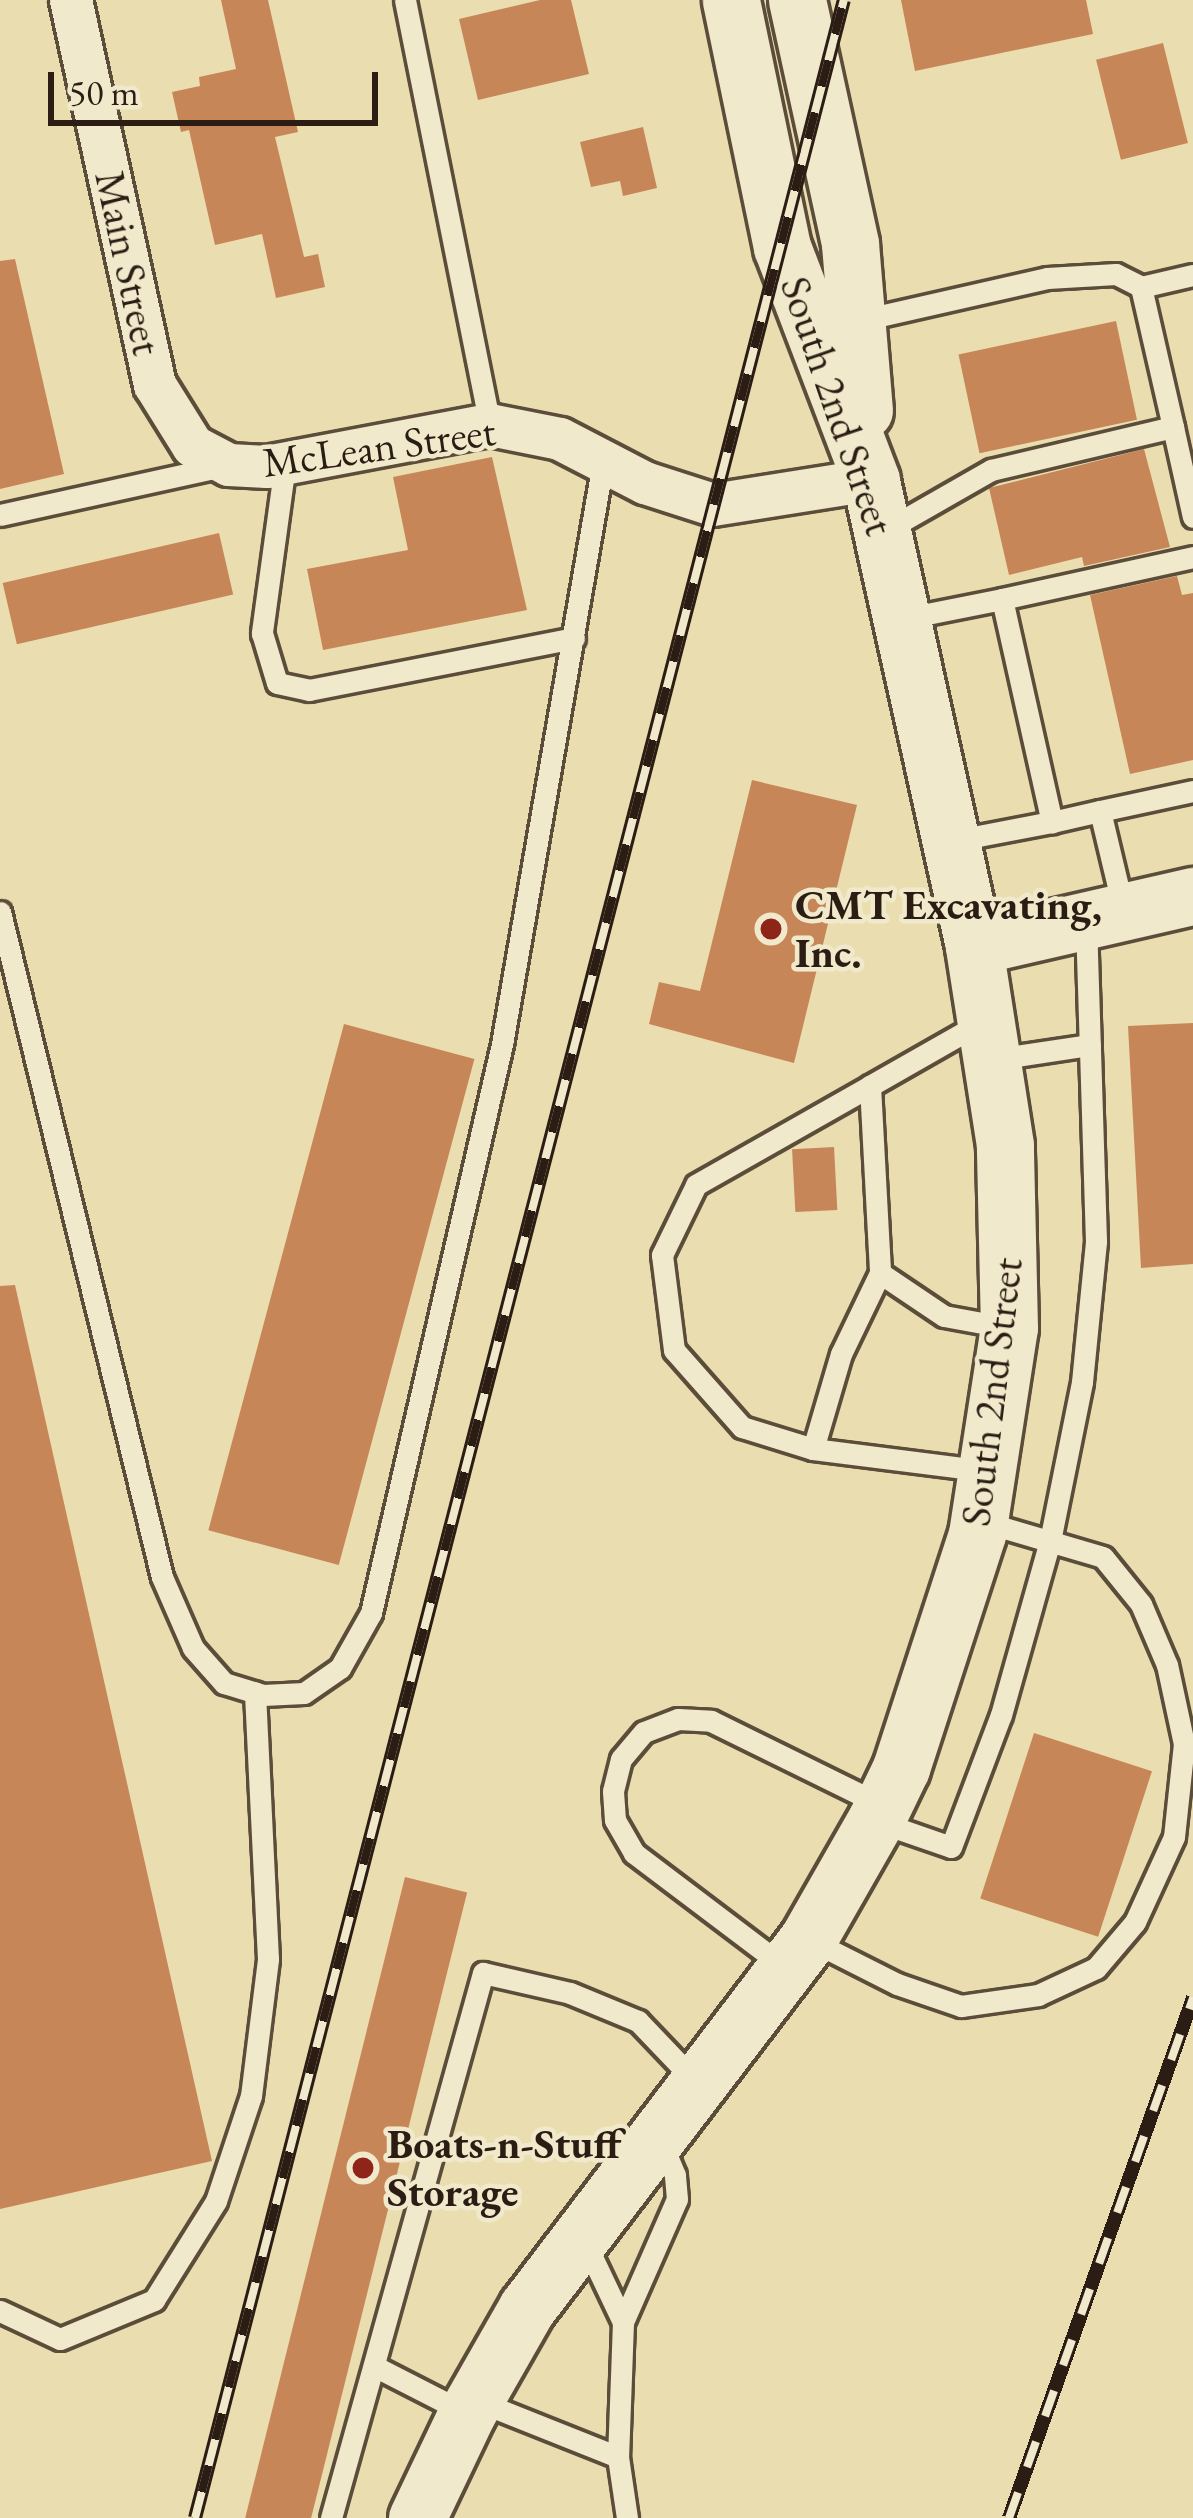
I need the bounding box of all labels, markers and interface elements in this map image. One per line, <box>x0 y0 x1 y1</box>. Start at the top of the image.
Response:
scale bar <box>54 48 384 122</box>
text: 50 m <box>69 69 139 116</box>
street label: Main Street <box>84 166 172 360</box>
street label: South 2nd Street <box>769 270 905 542</box>
street label: McLean Street <box>259 406 499 488</box>
place label: CMT Excavating, Inc. <box>795 880 1102 978</box>
marker: CMT Excavating, Inc. <box>758 916 784 942</box>
street label: South 2nd Street <box>951 1255 1033 1529</box>
place label: Boats-n-Stuff Storage <box>387 2119 621 2218</box>
marker: Boats-n-Stuff Storage <box>350 2155 376 2181</box>

